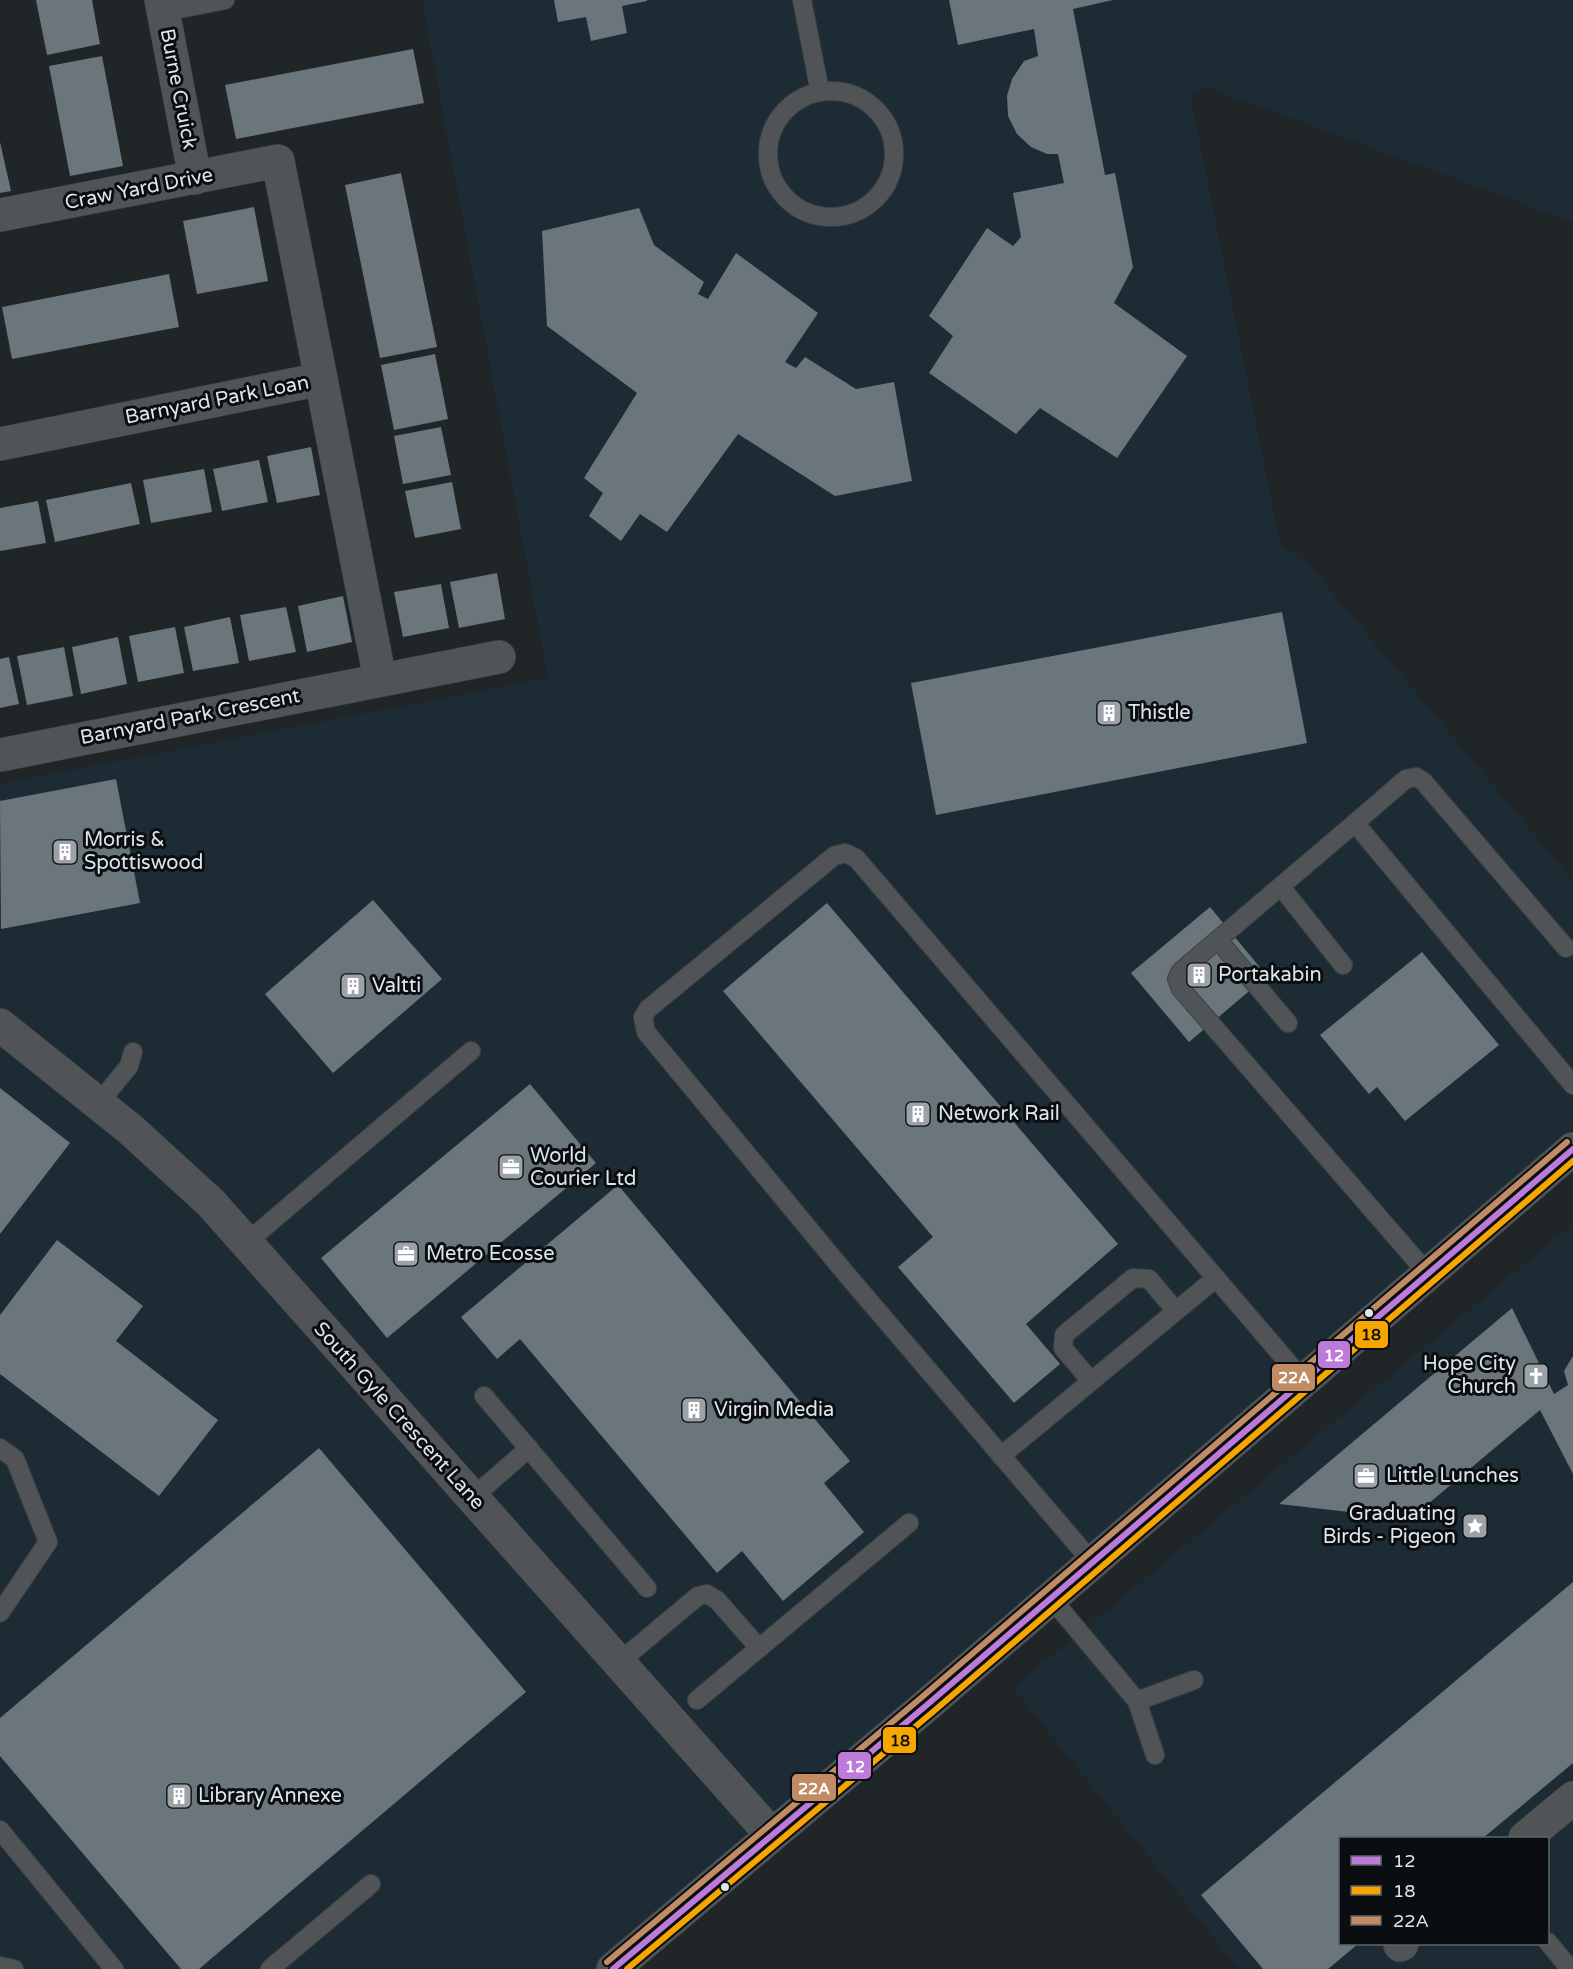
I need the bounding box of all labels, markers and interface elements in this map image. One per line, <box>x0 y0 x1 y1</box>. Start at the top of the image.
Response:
street label: Burne Cruick <box>155 27 201 151</box>
street label: Craw Yard Drive <box>63 163 215 215</box>
street label: Barnyard Park Loan <box>123 370 311 430</box>
street label: Barnyard Park Crescent <box>78 684 302 750</box>
building icon: Thistle <box>1094 698 1124 728</box>
place label: Thistle <box>1128 701 1191 725</box>
place label: Morris & Spottiswood <box>84 828 203 875</box>
building icon: Morris & Spottiswood <box>50 837 80 867</box>
building icon: Portakabin <box>1184 960 1214 990</box>
place label: Portakabin <box>1218 963 1322 987</box>
building icon: Valtti <box>338 971 368 1001</box>
place label: Valtti <box>372 974 421 998</box>
building icon: Network Rail <box>903 1099 933 1129</box>
place label: Network Rail <box>938 1102 1060 1126</box>
place label: World Courier Ltd <box>530 1144 636 1191</box>
office icon: World Courier Ltd <box>496 1152 526 1182</box>
office icon: Metro Ecosse <box>391 1239 421 1269</box>
place label: Metro Ecosse <box>426 1242 554 1266</box>
unlabelled marker <box>1363 1307 1375 1319</box>
street label: South Gyle Crescent Lane <box>308 1317 490 1515</box>
line badge: 18 <box>1354 1320 1389 1349</box>
text: 18 <box>1361 1325 1381 1345</box>
line badge: 12 <box>1317 1340 1351 1369</box>
text: 12 <box>1324 1346 1344 1366</box>
place label: Hope City Church <box>1423 1352 1516 1399</box>
church icon: Hope City Church <box>1521 1361 1551 1391</box>
line badge: 22A <box>1271 1363 1316 1392</box>
text: 22A <box>1278 1368 1310 1388</box>
building icon: Virgin Media <box>679 1395 709 1425</box>
place label: Virgin Media <box>714 1398 834 1422</box>
office icon: Little Lunches <box>1351 1461 1381 1491</box>
place label: Little Lunches <box>1386 1464 1519 1488</box>
place label: Graduating Birds - Pigeon <box>1323 1502 1456 1549</box>
place icon: Graduating Birds - Pigeon <box>1460 1511 1490 1541</box>
line badge: 18 <box>882 1726 917 1754</box>
text: 18 <box>890 1731 910 1751</box>
line badge: 12 <box>837 1751 872 1780</box>
text: 12 <box>845 1757 865 1777</box>
line badge: 22A <box>791 1773 837 1802</box>
text: 22A <box>798 1779 830 1799</box>
building icon: Library Annexe <box>164 1781 194 1811</box>
place label: Library Annexe <box>198 1784 342 1808</box>
legend <box>1339 1837 1549 1945</box>
text: 12 <box>1393 1850 1416 1872</box>
text: 18 <box>1393 1880 1416 1902</box>
unlabelled marker <box>719 1881 731 1893</box>
text: 22A <box>1393 1910 1429 1932</box>

